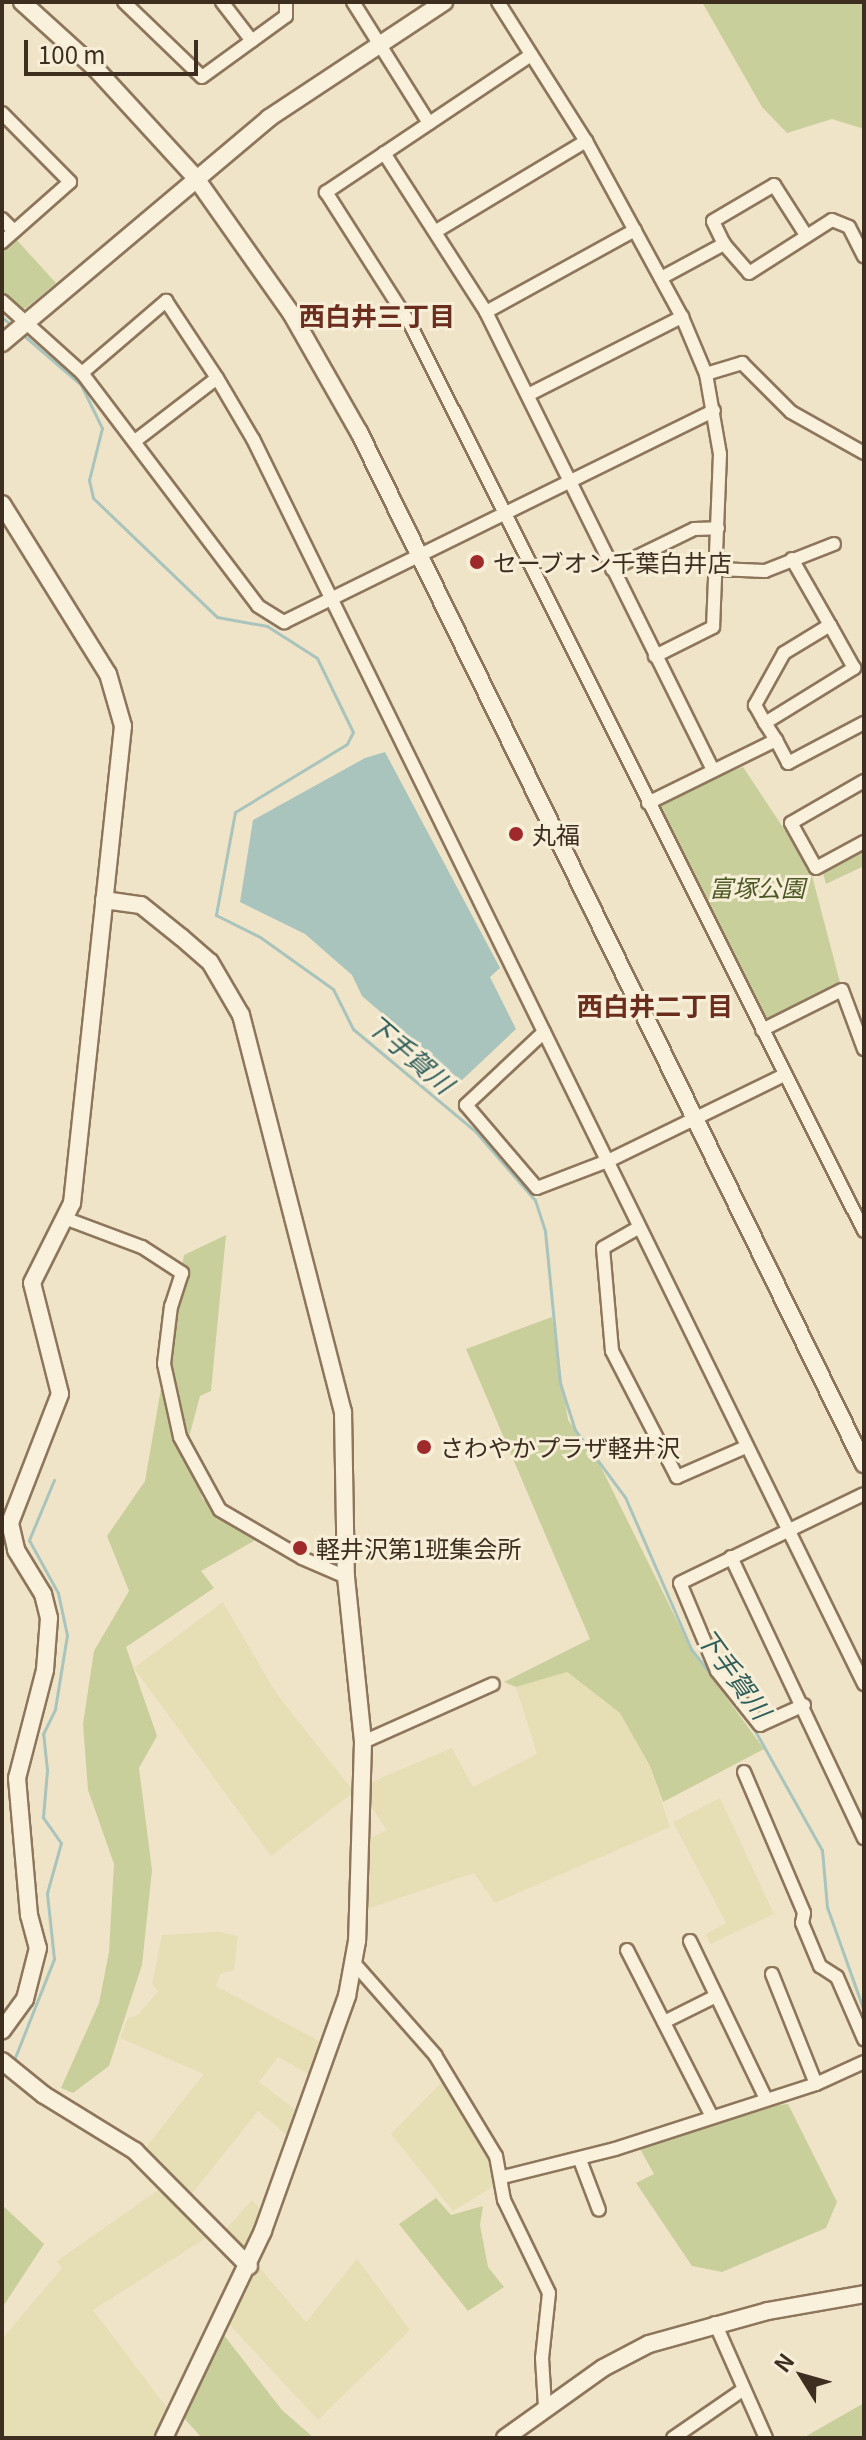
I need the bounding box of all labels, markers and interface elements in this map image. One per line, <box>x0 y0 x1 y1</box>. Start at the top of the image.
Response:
scale bar <box>28 24 202 74</box>
text: 100 m <box>38 36 106 71</box>
district label: 西白井三丁目 <box>299 299 455 331</box>
place label: セーブオン千葉白井店 <box>493 548 733 576</box>
marker: セーブオン千葉白井店 <box>468 553 486 571</box>
place label: 丸福 <box>532 820 580 848</box>
marker: 丸福 <box>507 825 525 843</box>
park label: 富塚公園 <box>709 873 805 901</box>
district label: 西白井二丁目 <box>577 989 733 1021</box>
water label: 下手賀川 <box>362 1007 460 1099</box>
place label: さわやかプラザ軽井沢 <box>440 1433 680 1461</box>
marker: さわやかプラザ軽井沢 <box>415 1438 433 1456</box>
place label: 軽井沢第1班集会所 <box>316 1534 521 1562</box>
marker: 軽井沢第1班集会所 <box>291 1539 309 1557</box>
water label: 下手賀川 <box>692 1622 778 1724</box>
north arrow <box>762 2336 842 2416</box>
text: N <box>765 2345 801 2378</box>

